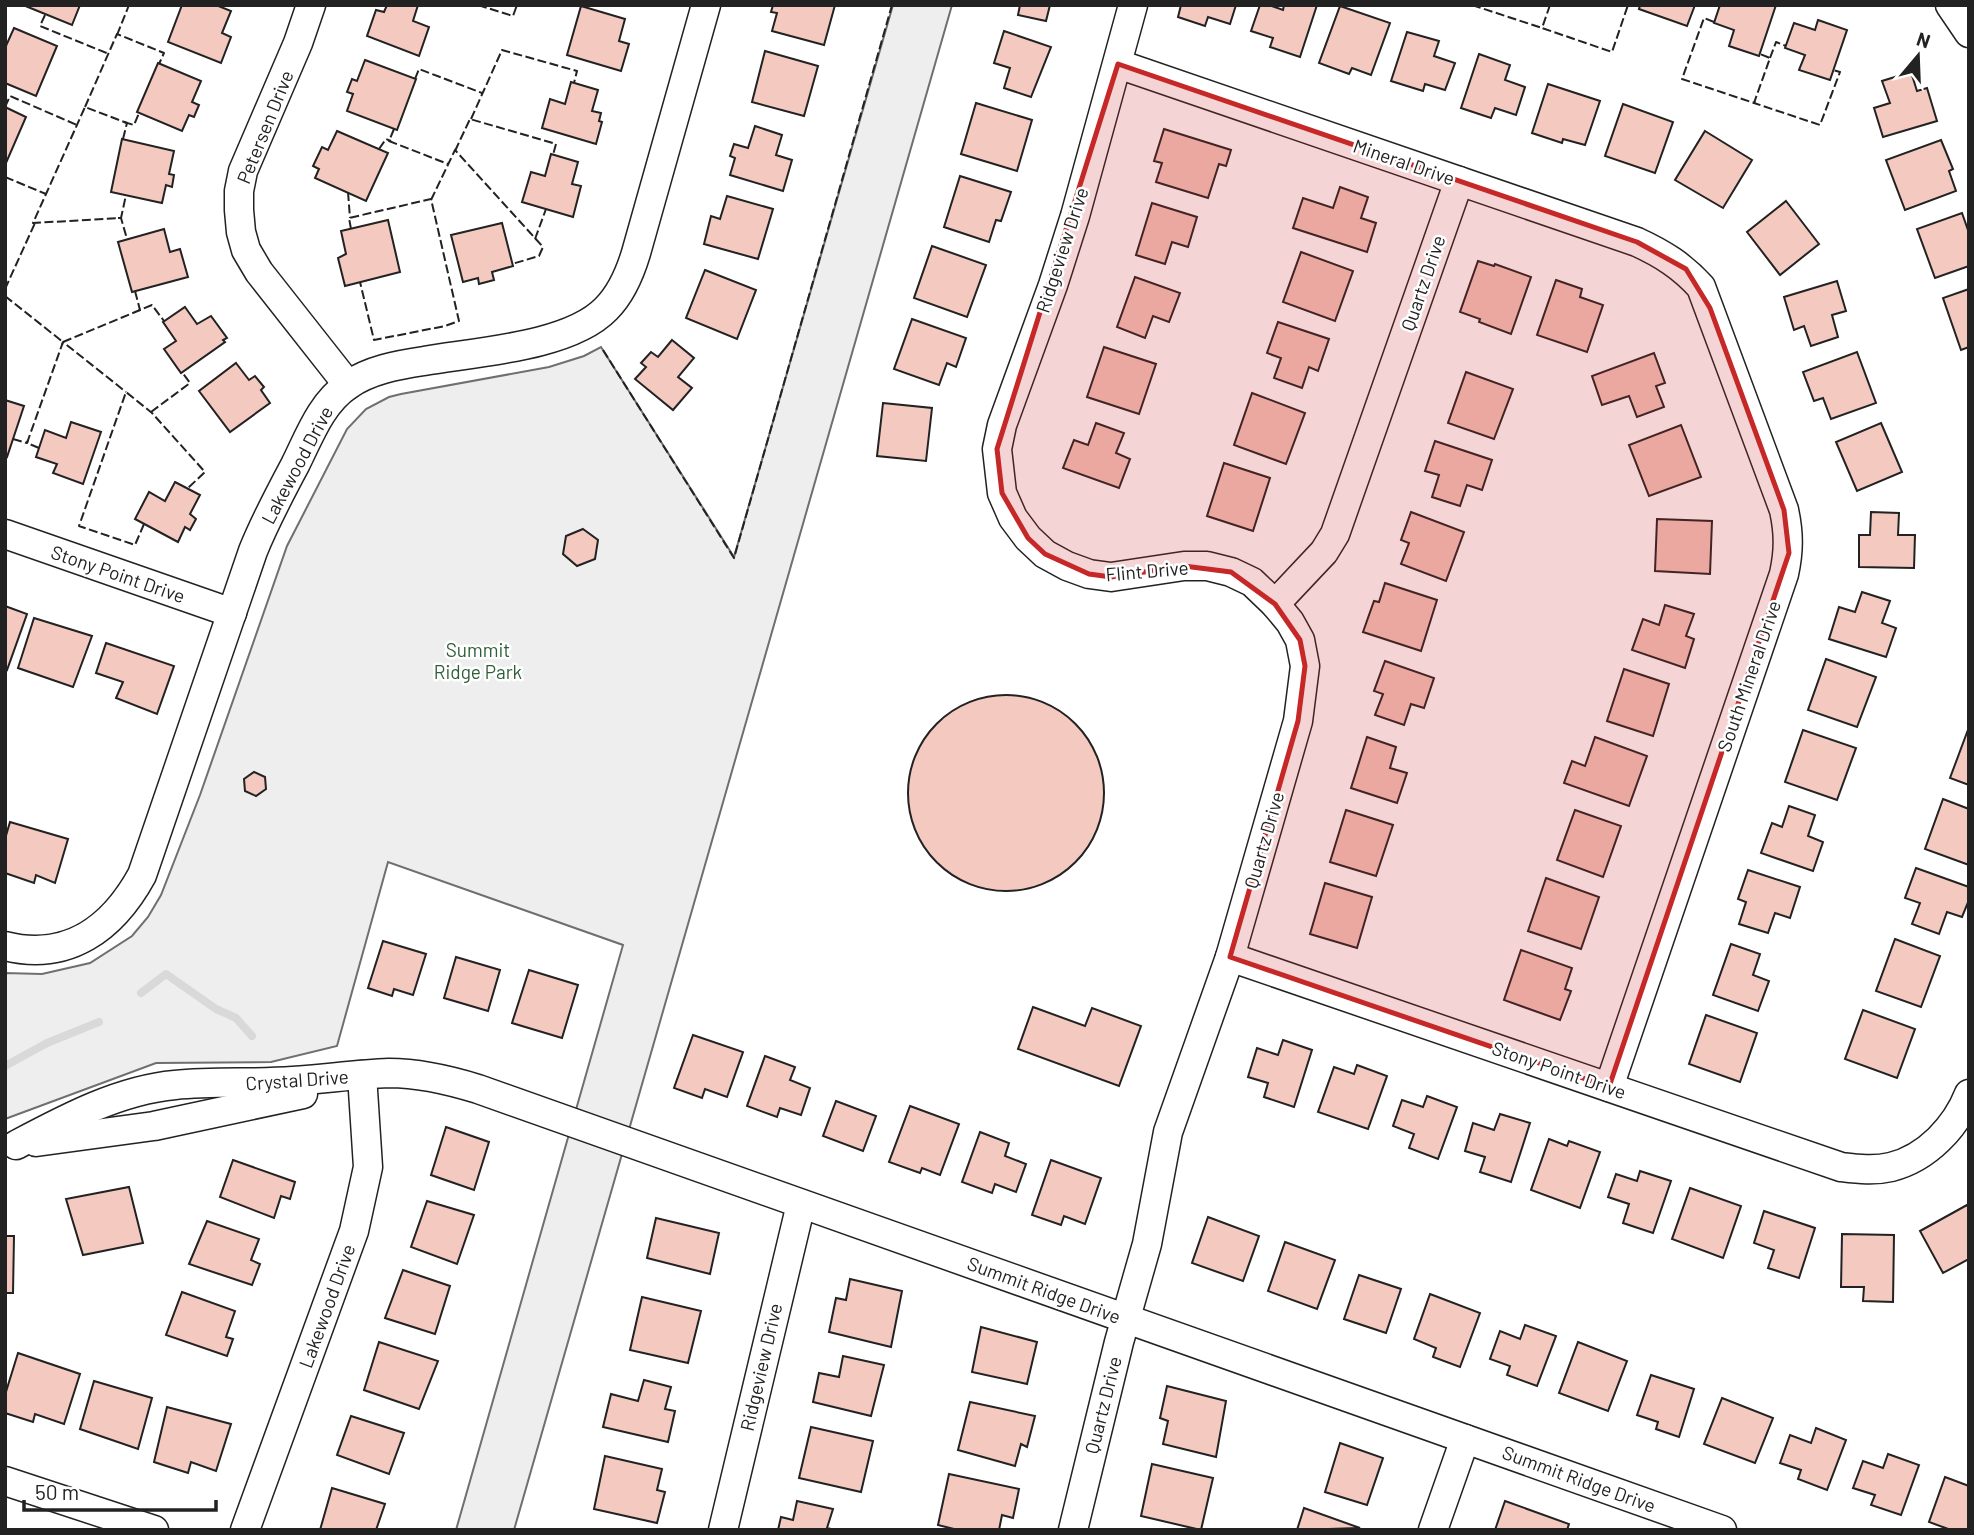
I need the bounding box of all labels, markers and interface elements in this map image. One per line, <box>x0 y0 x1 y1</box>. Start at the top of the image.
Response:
north arrow <box>1883 21 1953 91</box>
text: N <box>1914 27 1933 52</box>
street label: Petersen Drive <box>231 67 298 187</box>
street label: Mineral Drive <box>1350 133 1458 190</box>
street label: Ridgeview Drive <box>1030 184 1093 315</box>
street label: Quartz Drive <box>1395 232 1450 334</box>
street label: Lakewood Drive <box>256 402 337 528</box>
street label: Stony Point Drive <box>48 540 188 607</box>
street label: Flint Drive <box>1104 555 1189 586</box>
street label: South Mineral Drive <box>1712 597 1785 754</box>
park label: Summit Ridge Park <box>434 638 522 683</box>
street label: Quartz Drive <box>1239 789 1288 891</box>
street label: Stony Point Drive <box>1489 1036 1629 1103</box>
street label: Crystal Drive <box>245 1064 349 1095</box>
street label: Lakewood Drive <box>293 1241 360 1371</box>
street label: Summit Ridge Drive <box>964 1251 1124 1328</box>
street label: Ridgeview Drive <box>735 1301 786 1433</box>
street label: Quartz Drive <box>1079 1354 1126 1456</box>
street label: Summit Ridge Drive <box>1499 1440 1659 1517</box>
scale bar <box>24 1468 217 1512</box>
text: 50 m <box>35 1479 79 1504</box>

